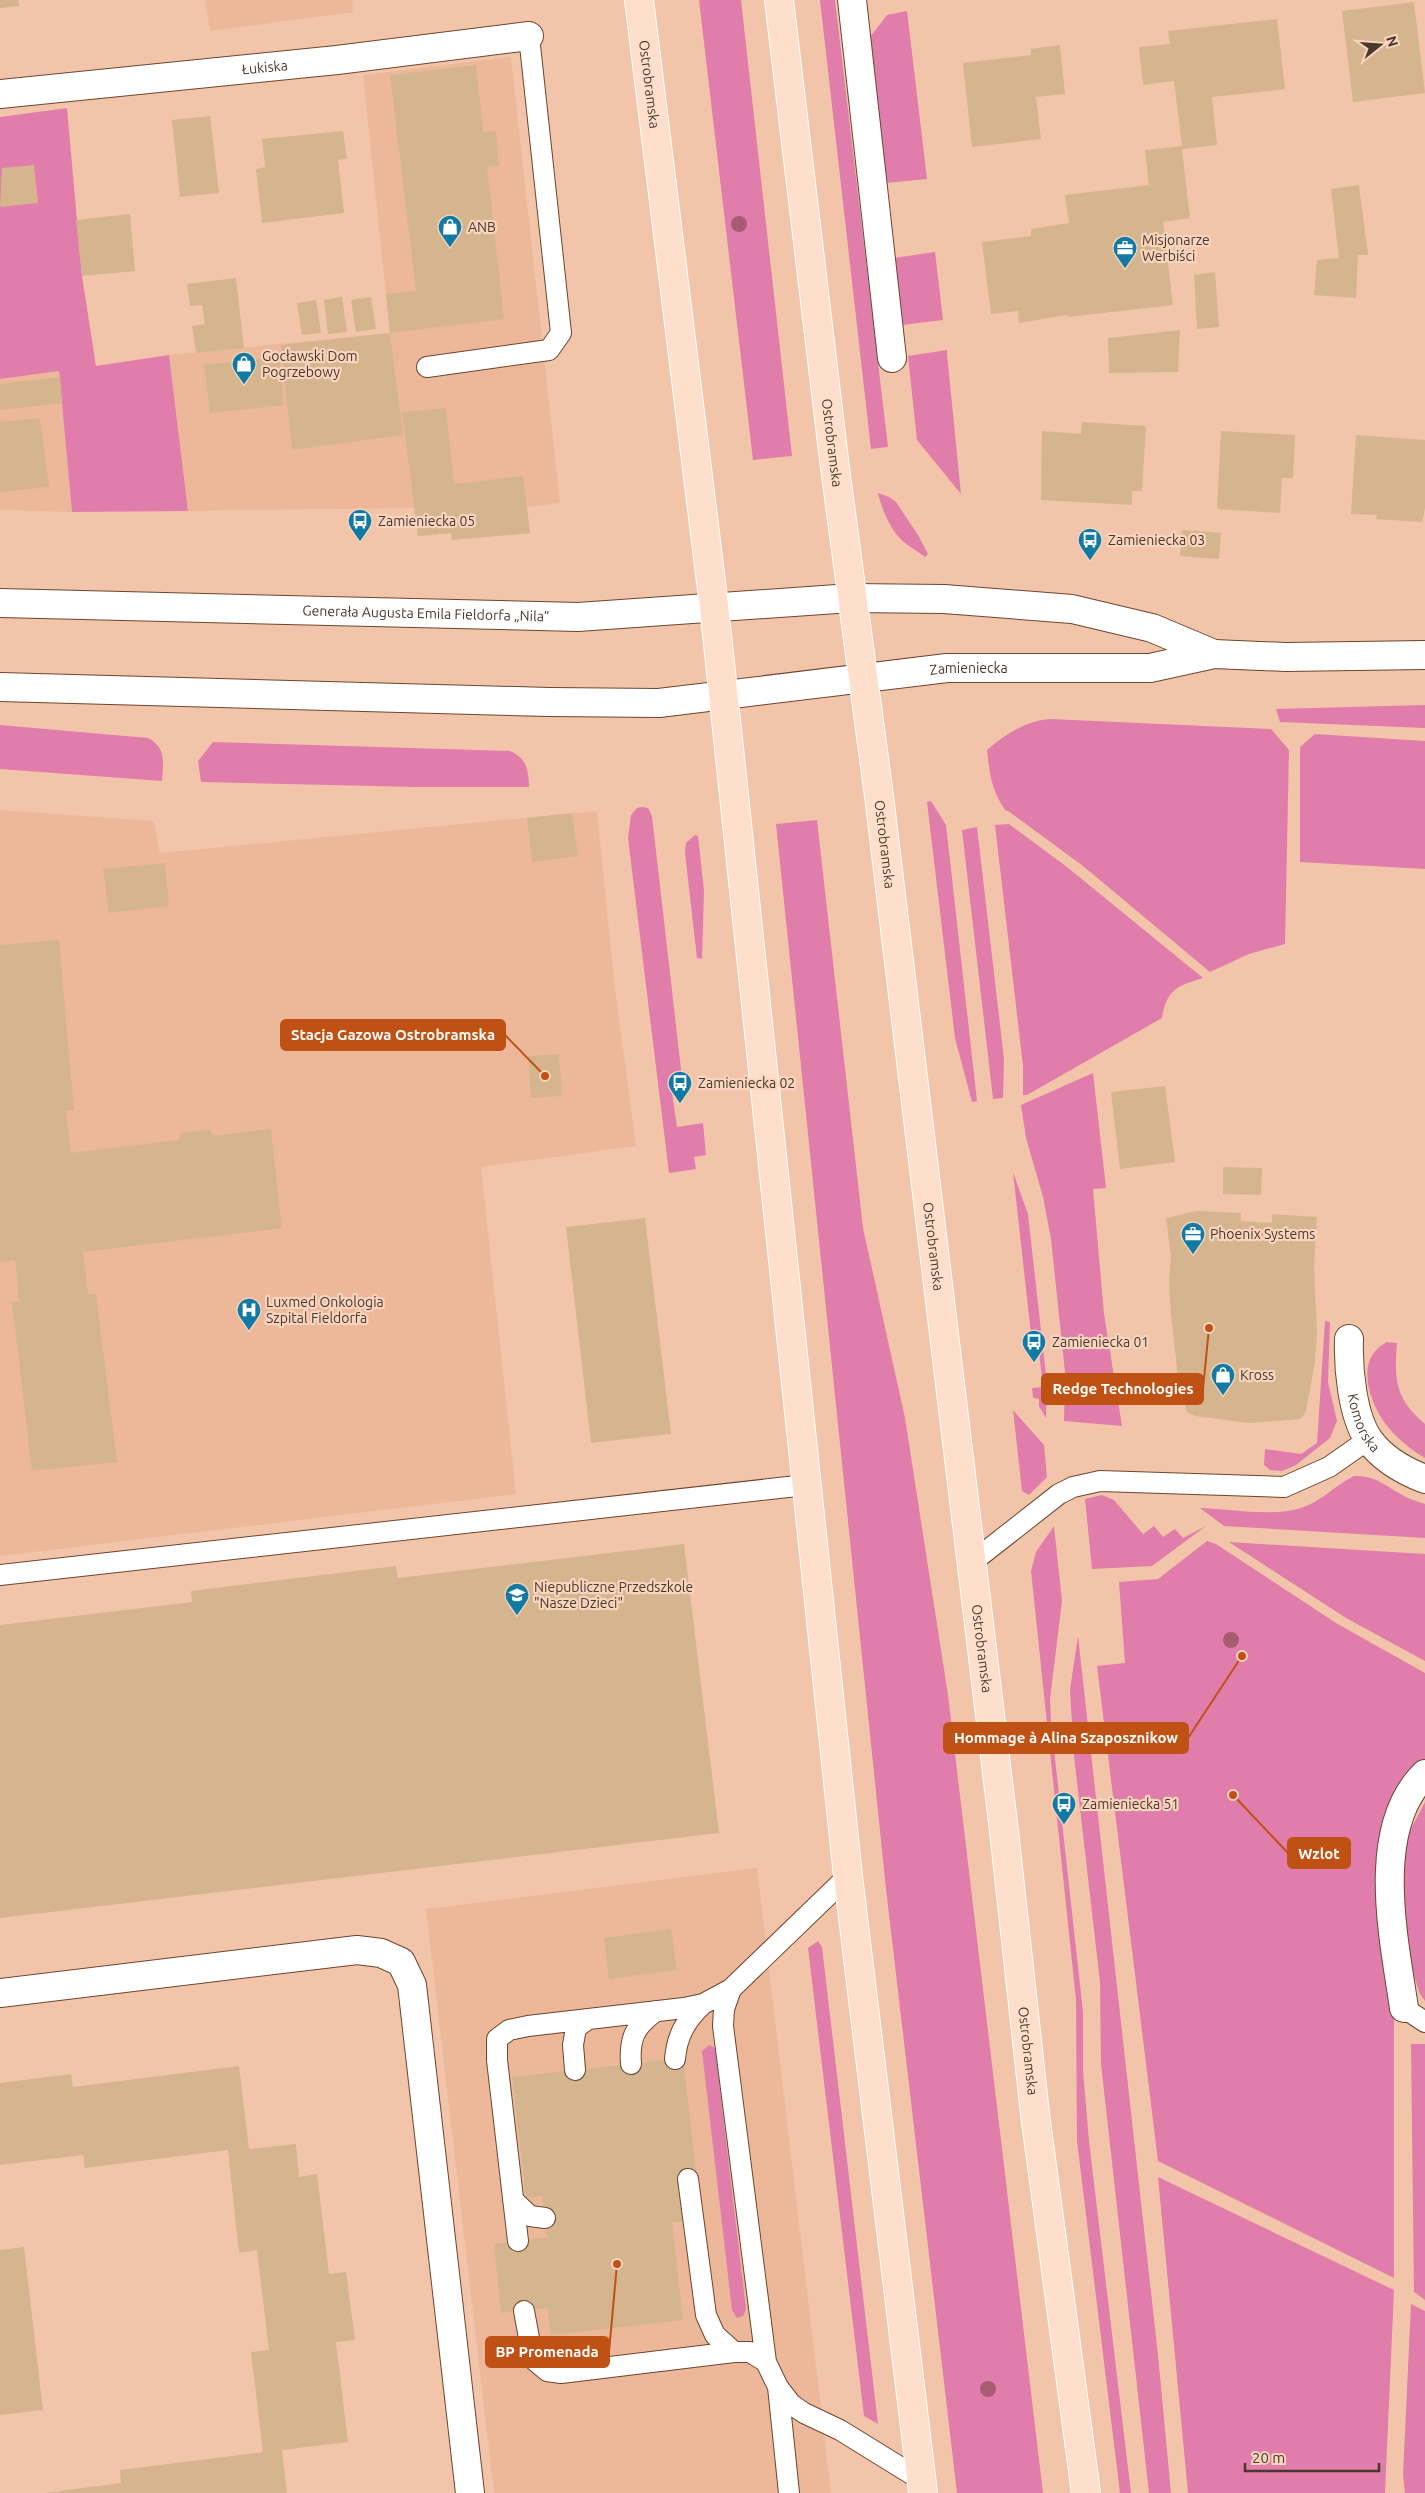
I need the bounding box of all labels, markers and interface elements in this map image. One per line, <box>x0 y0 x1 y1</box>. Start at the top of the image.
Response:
north arrow <box>1355 20 1405 70</box>
text: N <box>1383 34 1402 49</box>
street label: Ostrobramska <box>636 39 663 130</box>
street label: Łukiska <box>241 57 288 78</box>
shop icon: ANB <box>437 214 463 248</box>
place label: ANB <box>468 219 496 235</box>
place label: Misjonarze Werbiści <box>1142 232 1210 264</box>
office icon: Misjonarze Werbiści <box>1112 235 1138 269</box>
place label: Gocławski Dom Pogrzebowy <box>262 348 358 380</box>
shop icon: Gocławski Dom Pogrzebowy <box>231 351 257 385</box>
street label: Ostrobramska <box>819 398 845 488</box>
bus stop icon: Zamieniecka 05 <box>347 508 373 542</box>
place label: Zamieniecka 05 <box>378 513 475 529</box>
bus stop icon: Zamieniecka 03 <box>1077 527 1103 561</box>
place label: Zamieniecka 03 <box>1108 532 1205 548</box>
street label: Generała Augusta Emila Fieldorfa „Nila” <box>302 602 550 624</box>
street label: Zamieniecka <box>929 660 1008 678</box>
street label: Ostrobramska <box>872 799 898 890</box>
callout: Stacja Gazowa Ostrobramska <box>281 1020 505 1050</box>
text: Stacja Gazowa Ostrobramska <box>291 1026 495 1043</box>
bus stop icon: Zamieniecka 02 <box>667 1070 693 1104</box>
place label: Zamieniecka 02 <box>698 1075 795 1091</box>
street label: Ostrobramska <box>920 1201 947 1292</box>
office icon: Phoenix Systems <box>1180 1221 1206 1255</box>
place label: Phoenix Systems <box>1210 1226 1315 1242</box>
place label: Luxmed Onkologia Szpital Fieldorfa <box>266 1294 384 1326</box>
hospital icon: Luxmed Onkologia Szpital Fieldorfa <box>236 1297 262 1331</box>
bus stop icon: Zamieniecka 01 <box>1021 1329 1047 1363</box>
place label: Zamieniecka 01 <box>1052 1334 1149 1350</box>
shop icon: Kross <box>1210 1362 1236 1396</box>
place label: Kross <box>1240 1367 1274 1383</box>
callout: Redge Technologies <box>1042 1374 1203 1404</box>
text: Redge Technologies <box>1052 1380 1194 1397</box>
street label: Komorska <box>1345 1392 1383 1455</box>
place label: Niepubliczne Przedszkole "Nasze Dzieci" <box>534 1579 693 1611</box>
school or university icon: Niepubliczne Przedszkole "Nasze Dzieci" <box>504 1582 530 1616</box>
street label: Ostrobramska <box>969 1603 995 1694</box>
callout: Hommage à Alina Szaposznikow <box>944 1723 1188 1753</box>
text: Hommage à Alina Szaposznikow <box>954 1729 1178 1746</box>
bus stop icon: Zamieniecka 51 <box>1051 1791 1077 1825</box>
place label: Zamieniecka 51 <box>1082 1796 1179 1812</box>
callout: Wzlot <box>1288 1838 1350 1868</box>
text: Wzlot <box>1298 1845 1340 1862</box>
street label: Ostrobramska <box>1015 2006 1041 2096</box>
callout: BP Promenada <box>486 2337 609 2367</box>
text: BP Promenada <box>495 2343 599 2360</box>
scale bar <box>1245 2440 1379 2472</box>
text: 20 m <box>1252 2449 1285 2466</box>

